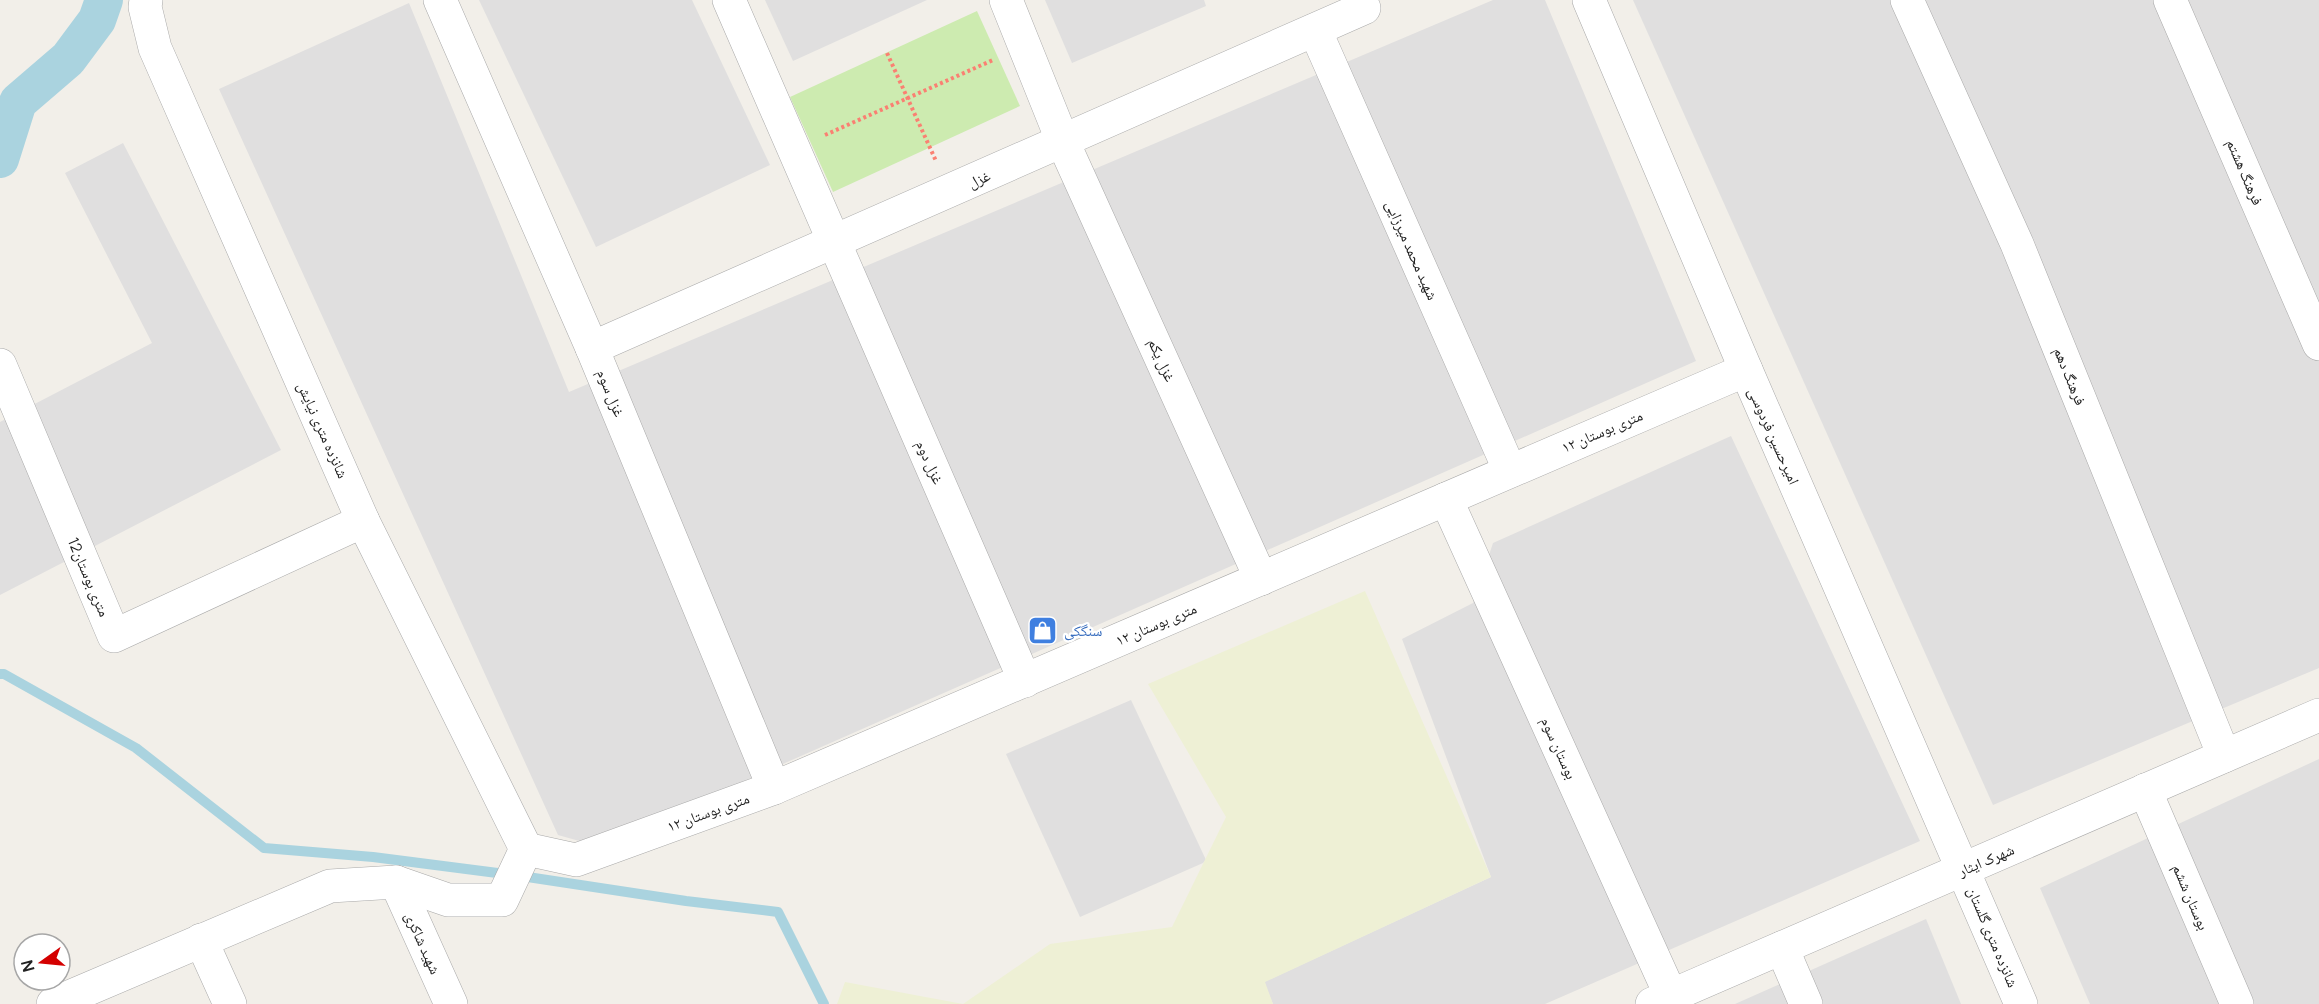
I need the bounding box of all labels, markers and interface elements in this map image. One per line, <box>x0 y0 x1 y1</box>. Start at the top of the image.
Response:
street label: فرهنگ هشتم <box>2222 136 2268 208</box>
street label: غزل <box>964 165 994 193</box>
street label: شهید محمد میرزایی <box>1381 197 1443 303</box>
street label: غزل یکم <box>1143 335 1181 385</box>
street label: فرهنگ دهم <box>2049 344 2091 408</box>
street label: غزل سوم <box>592 366 630 420</box>
street label: شانزده متری نیایش <box>292 378 354 482</box>
street label: امیرحسین فردوسی <box>1743 384 1805 488</box>
street label: ۱۲ متری بوستان <box>1558 404 1646 457</box>
street label: غزل دوم <box>911 437 949 488</box>
street label: 12متری بوستان <box>63 534 115 620</box>
street label: ۱۲ متری بوستان <box>1112 597 1200 650</box>
shop icon: سنگکی <box>1027 614 1059 646</box>
place label: سنگکی <box>1064 620 1102 641</box>
street label: بوستان سوم <box>1536 713 1582 783</box>
street label: ۱۲ متری بوستان <box>664 787 752 837</box>
street label: شهرک ایثار <box>1954 839 2017 882</box>
street label: بوستان ششم <box>2168 861 2214 933</box>
street label: شانزده متری گلستان <box>1962 883 2024 991</box>
street label: شهید شاکری <box>400 908 446 978</box>
north arrow <box>12 932 72 992</box>
text: N <box>15 957 40 974</box>

